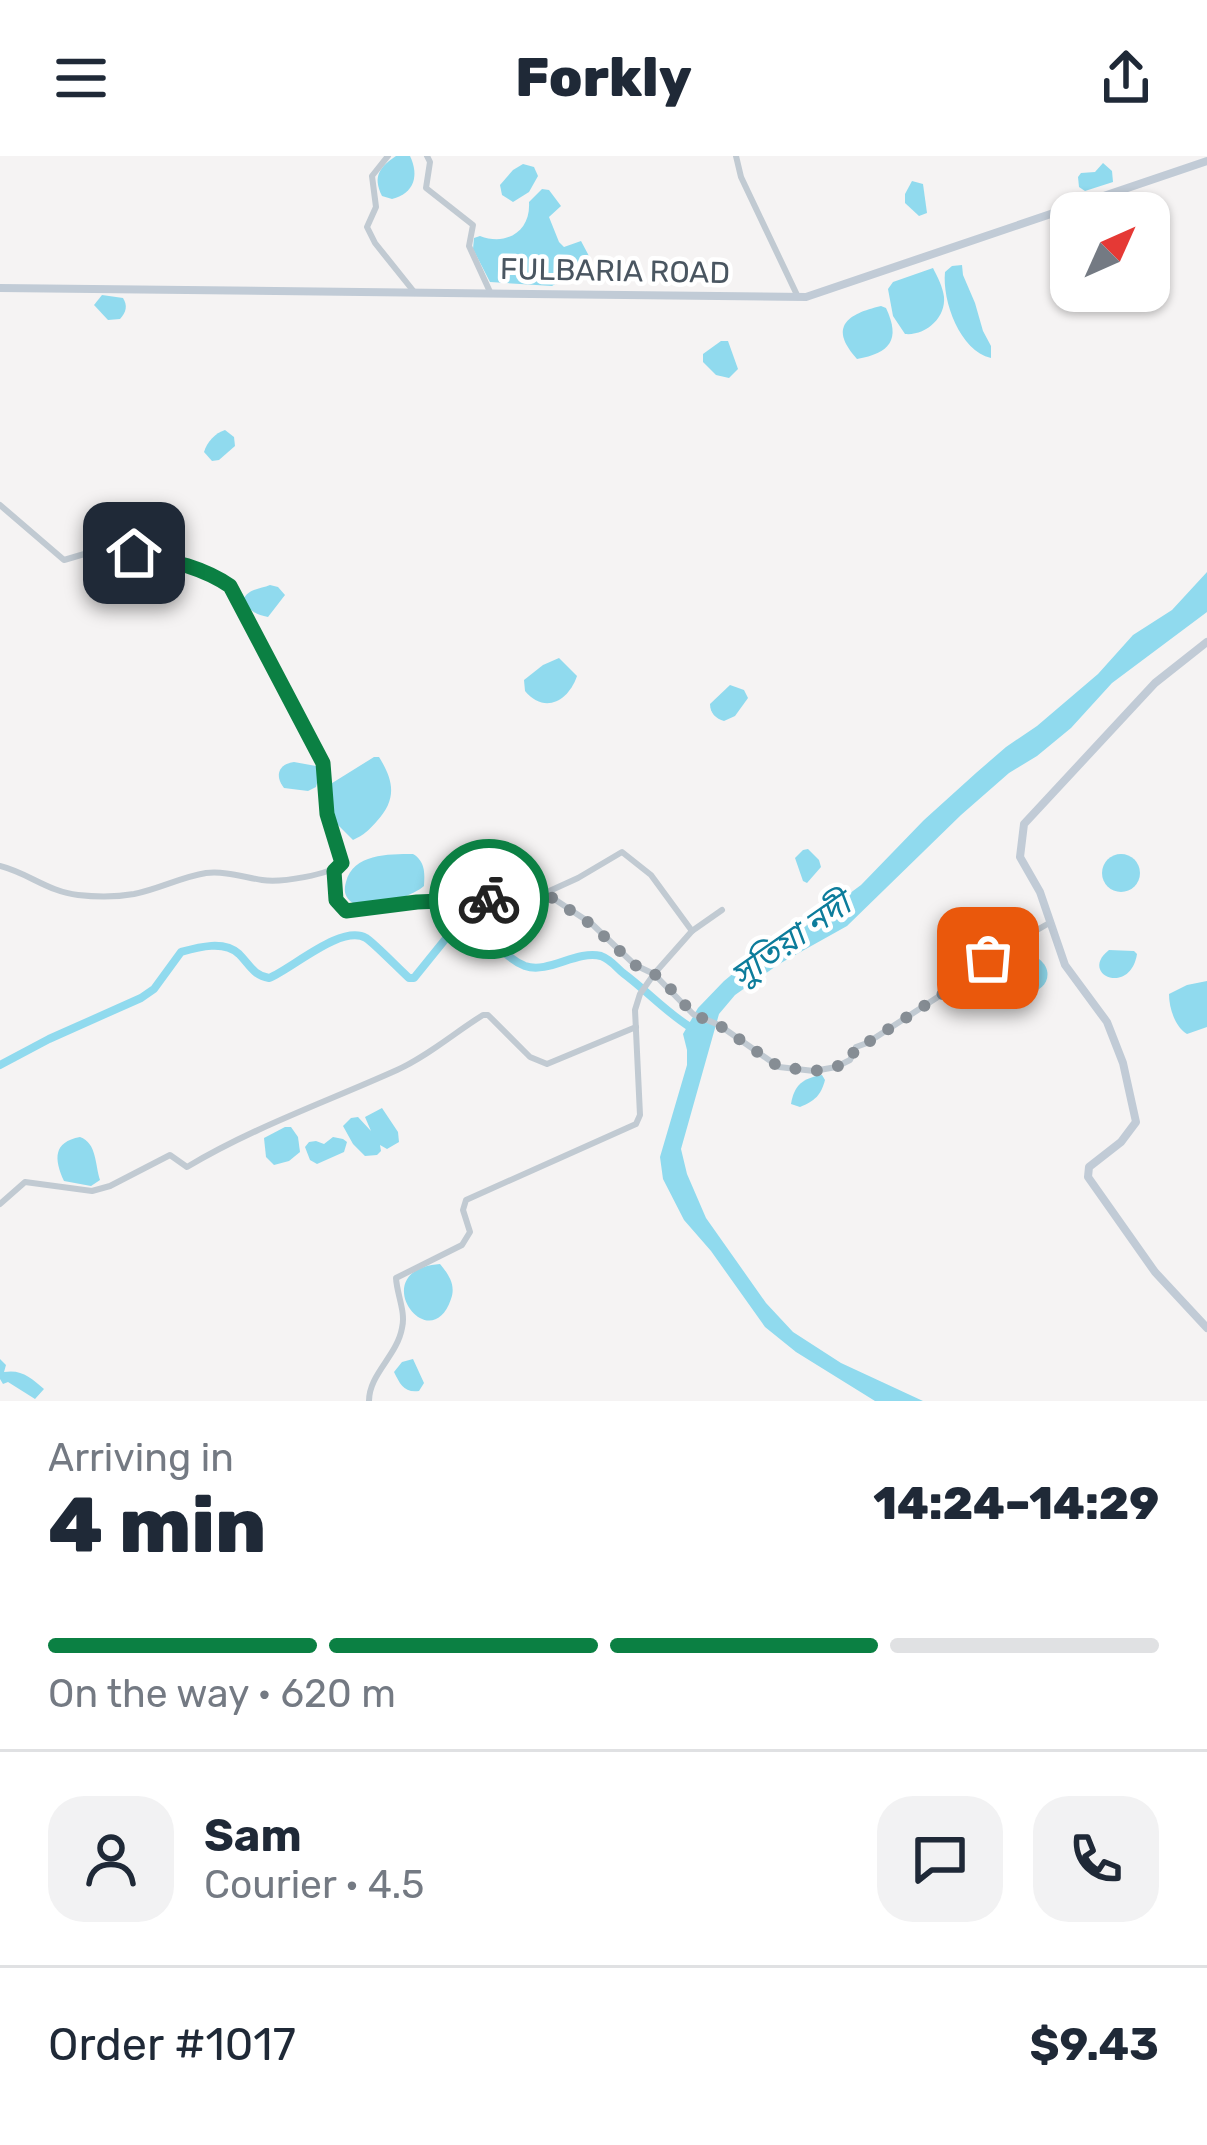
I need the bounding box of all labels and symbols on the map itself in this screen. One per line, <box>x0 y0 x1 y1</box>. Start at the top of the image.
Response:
north arrow <box>1050 192 1170 312</box>
street label: FULBARIA ROAD <box>500 251 730 291</box>
pin <box>83 502 185 604</box>
courier <box>429 839 549 959</box>
water label: সুতিয়া নদী <box>723 881 863 995</box>
pin <box>937 907 1039 1009</box>

